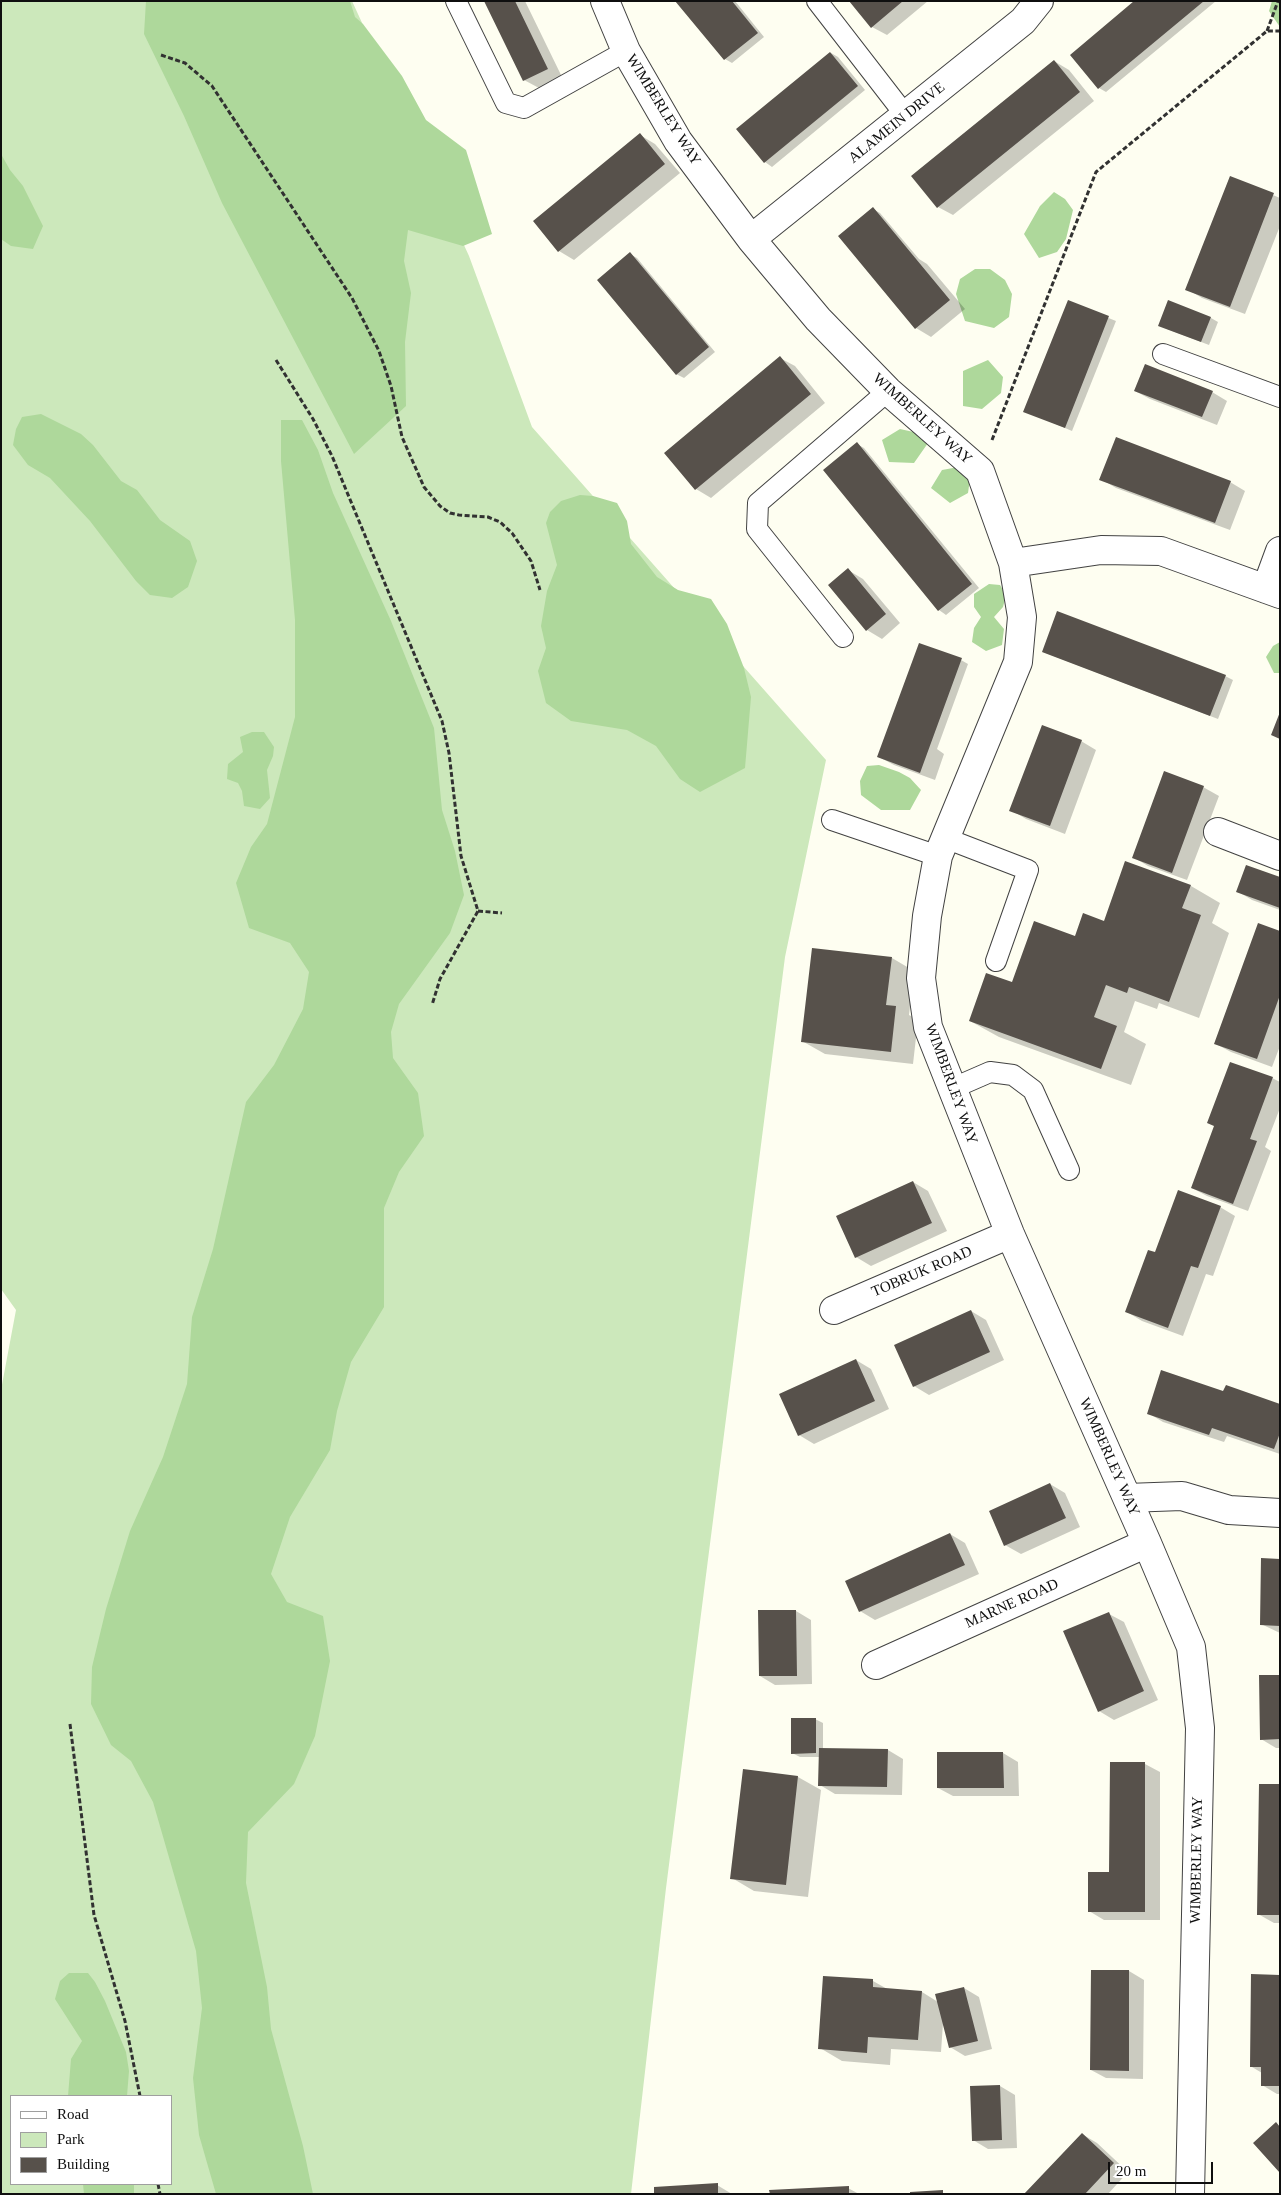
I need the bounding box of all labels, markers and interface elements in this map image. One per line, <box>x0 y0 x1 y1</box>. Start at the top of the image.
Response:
street label: WIMBERLEY WAY <box>622 51 704 169</box>
street label: ALAMEIN DRIVE <box>845 79 949 167</box>
street label: WIMBERLEY WAY <box>869 370 975 468</box>
street label: WIMBERLEY WAY <box>921 1021 981 1147</box>
street label: TOBRUK ROAD <box>869 1243 975 1301</box>
street label: WIMBERLEY WAY <box>1075 1395 1143 1519</box>
street label: MARNE ROAD <box>962 1575 1062 1633</box>
street label: WIMBERLEY WAY <box>1187 1796 1207 1924</box>
legend <box>10 2095 172 2185</box>
text: Road <box>57 2106 89 2122</box>
text: Park <box>57 2131 85 2147</box>
scale bar <box>1111 2152 1216 2184</box>
text: Building <box>57 2156 110 2172</box>
text: 20 m <box>1116 2163 1146 2179</box>

